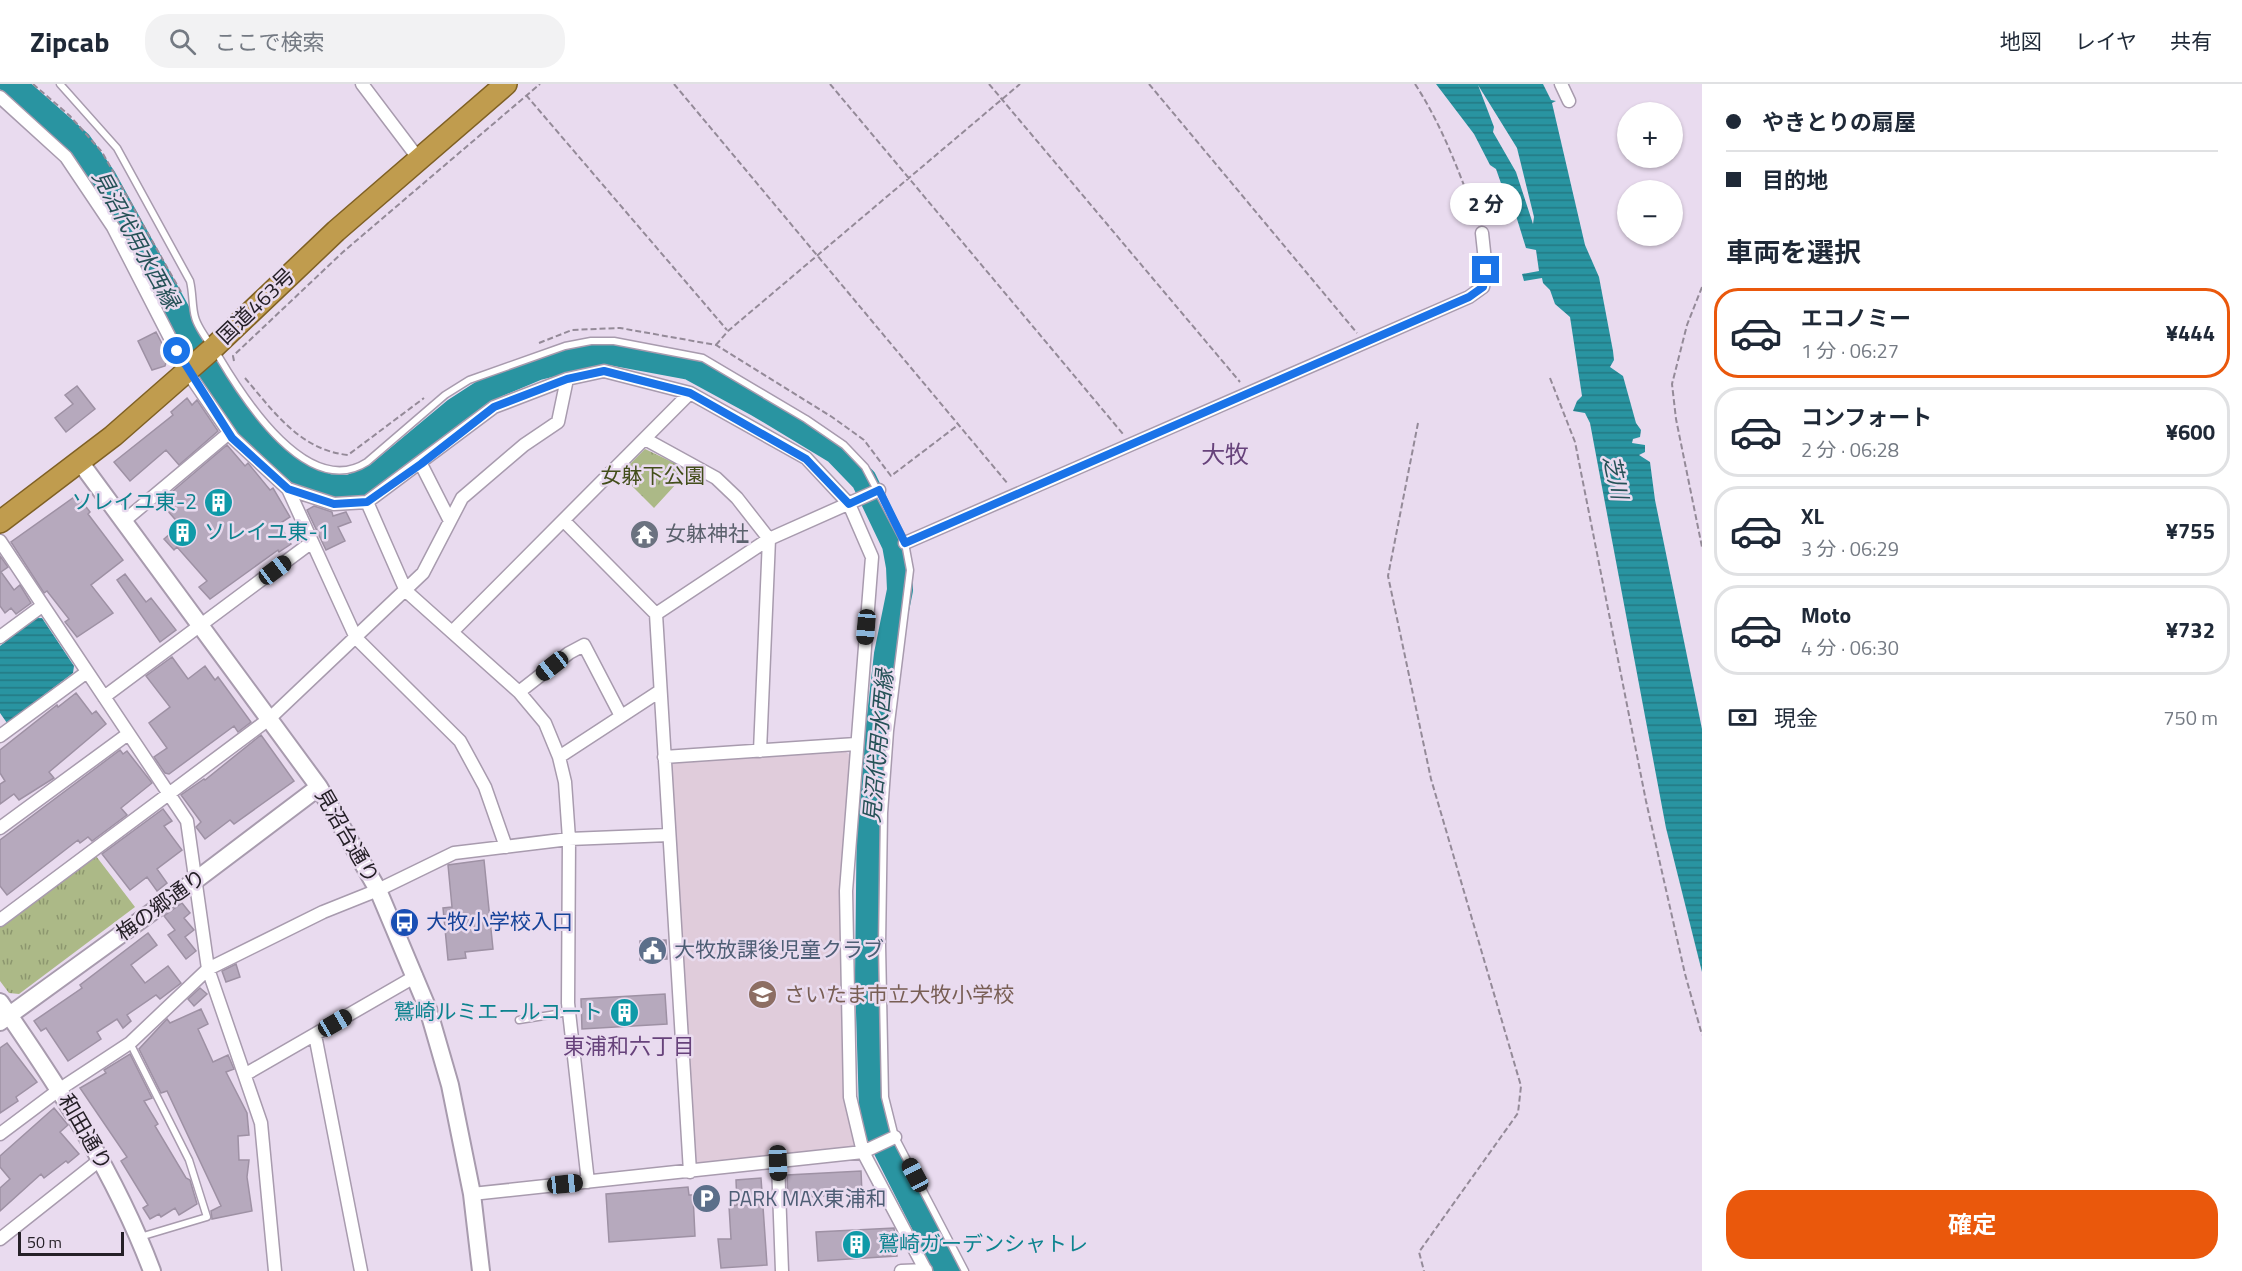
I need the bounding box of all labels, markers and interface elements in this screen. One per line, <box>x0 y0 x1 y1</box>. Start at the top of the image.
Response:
search box <box>145 14 565 68</box>
text: Zipcab <box>30 20 109 63</box>
icon: search <box>166 25 199 58</box>
text: ここで検索 <box>214 25 324 59</box>
text: 地図 <box>2000 25 2042 57</box>
text: レイヤ <box>2075 25 2137 57</box>
text: 共有 <box>2170 25 2212 57</box>
map controls <box>1617 102 1683 246</box>
button: + <box>1617 102 1683 168</box>
text: やきとりの扇屋 <box>1762 105 1916 139</box>
water label: 見沼代用水西縁 <box>84 163 190 317</box>
text: 目的地 <box>1762 163 1828 197</box>
button: − <box>1617 180 1683 246</box>
callout: 2 分 <box>1450 183 1522 225</box>
text: 2 分 <box>1468 188 1504 219</box>
text: 車両を選択 <box>1726 231 1861 272</box>
route end <box>1472 256 1499 283</box>
street label: 国道463号 <box>209 260 302 351</box>
text: エコノミー <box>1801 301 1911 335</box>
icon: car <box>1729 306 1783 360</box>
text: ¥444 <box>2166 316 2215 350</box>
text: 1 分 · 06:27 <box>1801 335 1899 366</box>
route start <box>163 337 190 364</box>
text: コンフォート <box>1801 400 1932 434</box>
icon: car <box>1729 405 1783 459</box>
text: ¥600 <box>2166 415 2215 449</box>
text: 2 分 · 06:28 <box>1801 434 1899 465</box>
district label: 大牧 <box>1201 436 1249 472</box>
water label: 芝川 <box>1595 452 1638 504</box>
park label: 女躰下公園 <box>601 459 706 491</box>
place label: ソレイユ東-2 <box>71 485 197 517</box>
building icon: ソレイユ東-2 <box>202 486 234 518</box>
text: XL <box>1801 499 1824 533</box>
icon: car <box>1729 504 1783 558</box>
text: ¥755 <box>2166 514 2215 548</box>
place label: ソレイユ東-1 <box>204 515 330 547</box>
building icon: ソレイユ東-1 <box>167 516 199 548</box>
place label: 女躰神社 <box>665 517 749 549</box>
temple icon: 女躰神社 <box>628 518 660 550</box>
text: 3 分 · 06:29 <box>1801 533 1899 564</box>
car <box>255 552 295 588</box>
text: Moto <box>1801 598 1851 632</box>
icon: car <box>1729 603 1783 657</box>
car <box>855 608 877 646</box>
text: ¥732 <box>2166 613 2215 647</box>
text: 4 分 · 06:30 <box>1801 632 1899 663</box>
car <box>532 648 572 684</box>
water label: 見沼代用水西縁 <box>854 665 902 824</box>
icon: cash <box>1726 701 1759 734</box>
text: 現金 <box>1774 701 1818 735</box>
text: 750 m <box>2163 702 2218 733</box>
street label: 見沼台通り <box>308 782 388 889</box>
street label: 梅の郷通り <box>109 860 212 948</box>
place label: 大牧小学校入口 <box>426 905 573 937</box>
bus stop icon: 大牧小学校入口 <box>389 906 421 938</box>
place label: 大牧放課後児童クラブ <box>674 933 884 965</box>
public building icon: 大牧放課後児童クラブ <box>637 934 669 966</box>
place label: さいたま市立大牧小学校 <box>784 978 1014 1010</box>
school or university icon: さいたま市立大牧小学校 <box>747 979 779 1011</box>
place label: 鷲崎ルミエールコート <box>393 995 603 1027</box>
building icon: 鷲崎ルミエールコート <box>608 996 640 1028</box>
car <box>315 1006 355 1040</box>
district label: 東浦和六丁目 <box>563 1029 695 1063</box>
street label: 和田通り <box>51 1087 121 1176</box>
car <box>768 1145 788 1181</box>
car <box>899 1155 931 1195</box>
car <box>546 1173 584 1195</box>
place label: PARK MAX東浦和 <box>728 1182 887 1214</box>
parking icon: PARK MAX東浦和 <box>691 1183 723 1215</box>
button: 確定 <box>1726 1190 2218 1259</box>
place label: 鷲崎ガーデンシャトレ <box>878 1227 1088 1259</box>
building icon: 鷲崎ガーデンシャトレ <box>841 1228 873 1260</box>
scale bar <box>18 1229 124 1256</box>
text: 50 m <box>27 1230 62 1254</box>

